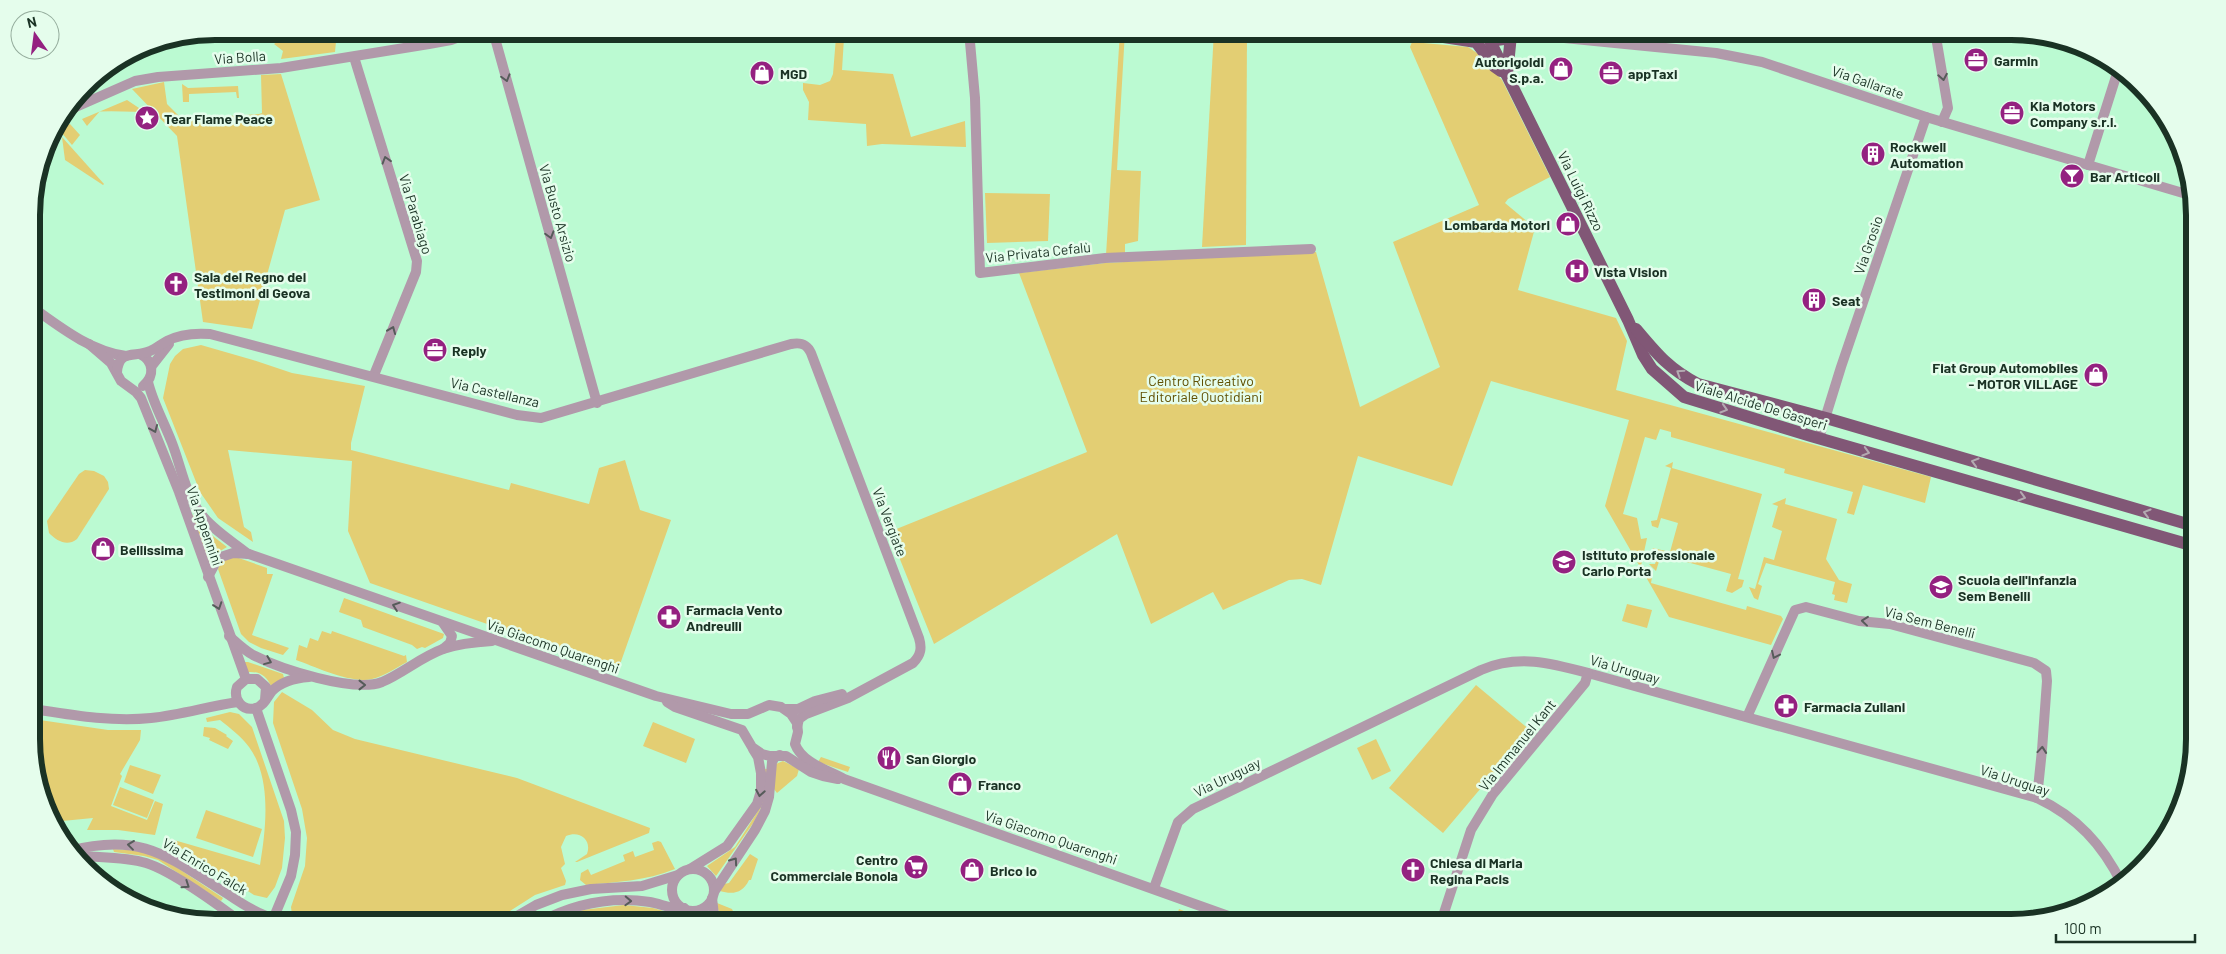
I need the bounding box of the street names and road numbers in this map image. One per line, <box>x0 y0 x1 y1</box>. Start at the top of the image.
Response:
street label: Via Bolla <box>214 47 266 67</box>
street label: Via Gallarate <box>1830 62 1906 102</box>
street label: Via Luigi Rizzo <box>1554 148 1608 234</box>
street label: Via Busto Arsizio <box>536 162 580 264</box>
street label: Via Parabiago <box>396 172 436 256</box>
street label: Via Grosio <box>1850 213 1886 277</box>
street label: Via Privata Cefalù <box>984 238 1092 266</box>
street label: Via Castellanza <box>449 373 541 411</box>
street label: Viale Alcide De Gasperi <box>1693 377 1829 433</box>
street label: Via Appennini <box>183 484 227 568</box>
street label: Via Vergiate <box>869 485 911 559</box>
street label: Via Sem Benelli <box>1883 603 1977 641</box>
street label: Via Giacomo Quarenghi <box>484 615 622 677</box>
street label: Via Uruguay <box>1588 651 1662 687</box>
street label: Via Immanuel Kant <box>1475 696 1559 794</box>
street label: Via Uruguay <box>1191 753 1264 800</box>
street label: Via Uruguay <box>1978 761 2052 799</box>
street label: Via Giacomo Quarenghi <box>982 806 1120 868</box>
street label: Via Enrico Falck <box>159 834 251 898</box>

